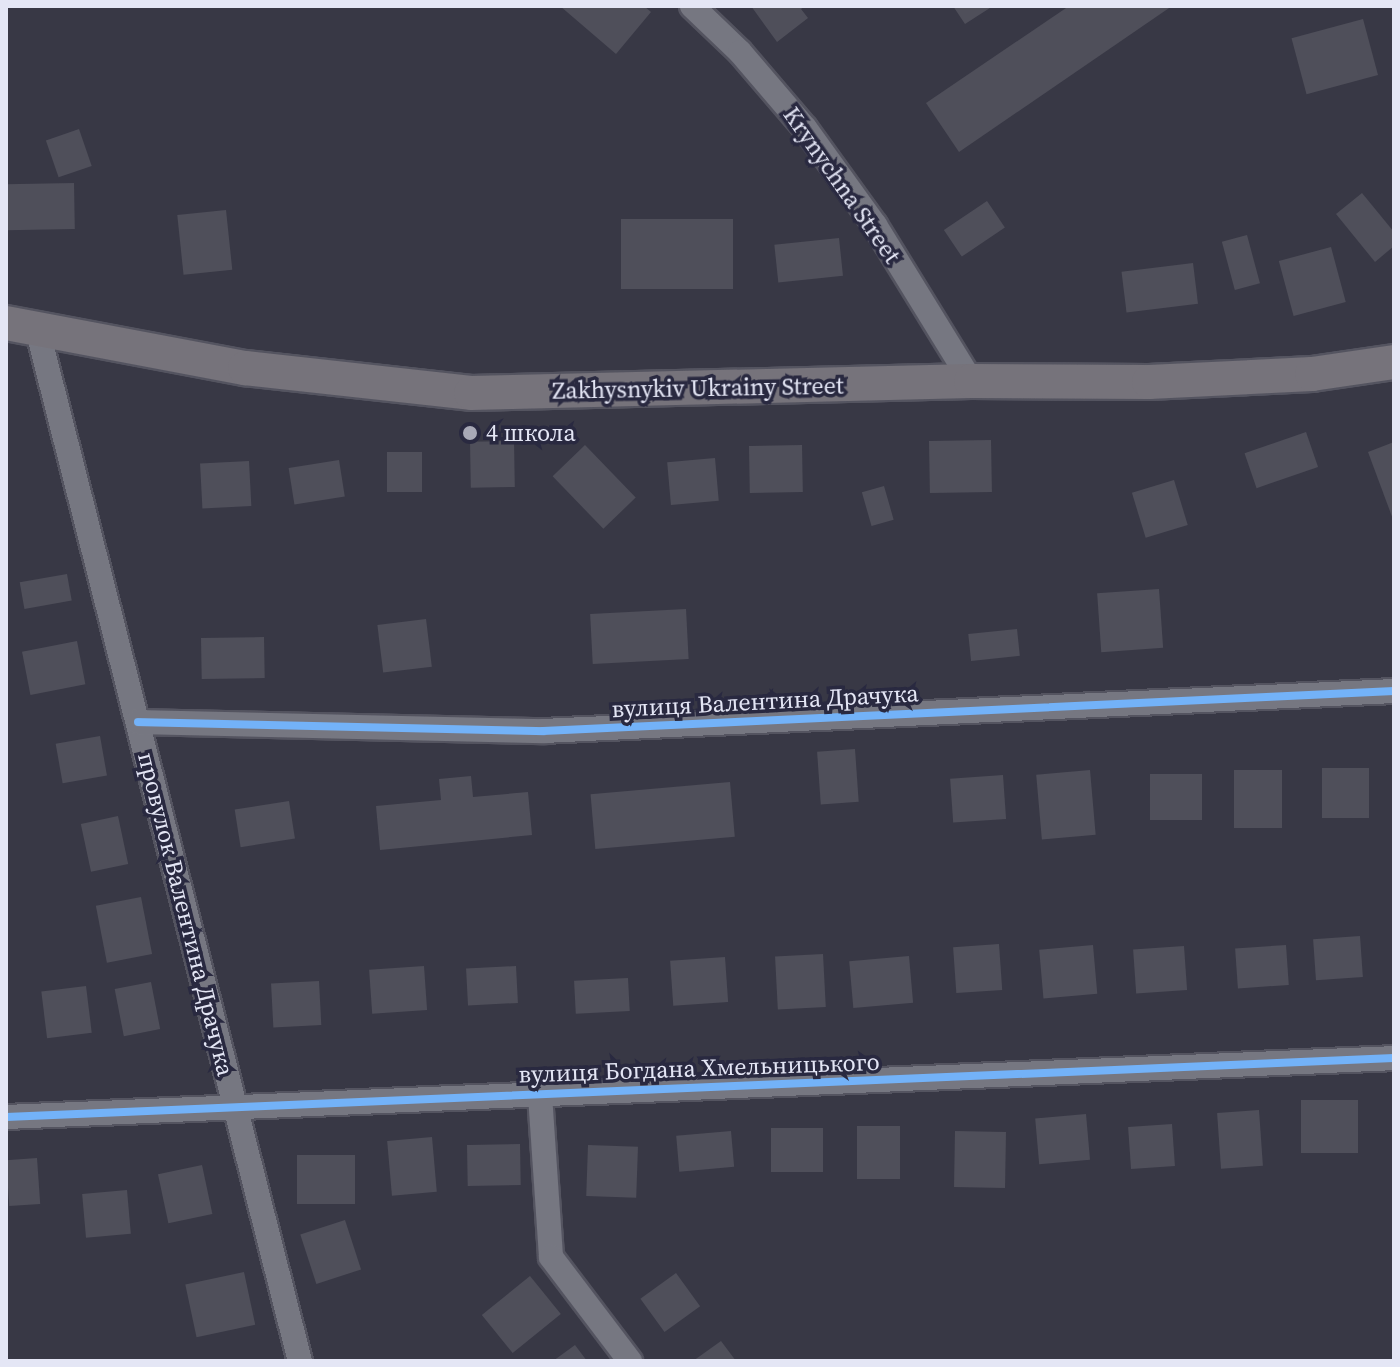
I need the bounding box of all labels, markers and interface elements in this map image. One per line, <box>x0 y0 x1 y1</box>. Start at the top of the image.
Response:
street label: Krynychna Street <box>777 101 907 269</box>
street label: Zakhysnykiv Ukrainy Street <box>552 371 844 405</box>
place label: 4 школа <box>486 419 576 447</box>
marker: 4 школа <box>461 424 479 442</box>
street label: вулиця Валентина Драчука <box>611 679 919 723</box>
street label: провулок Валентина Драчука <box>132 749 240 1079</box>
street label: вулиця Богдана Хмельницького <box>518 1047 880 1089</box>

